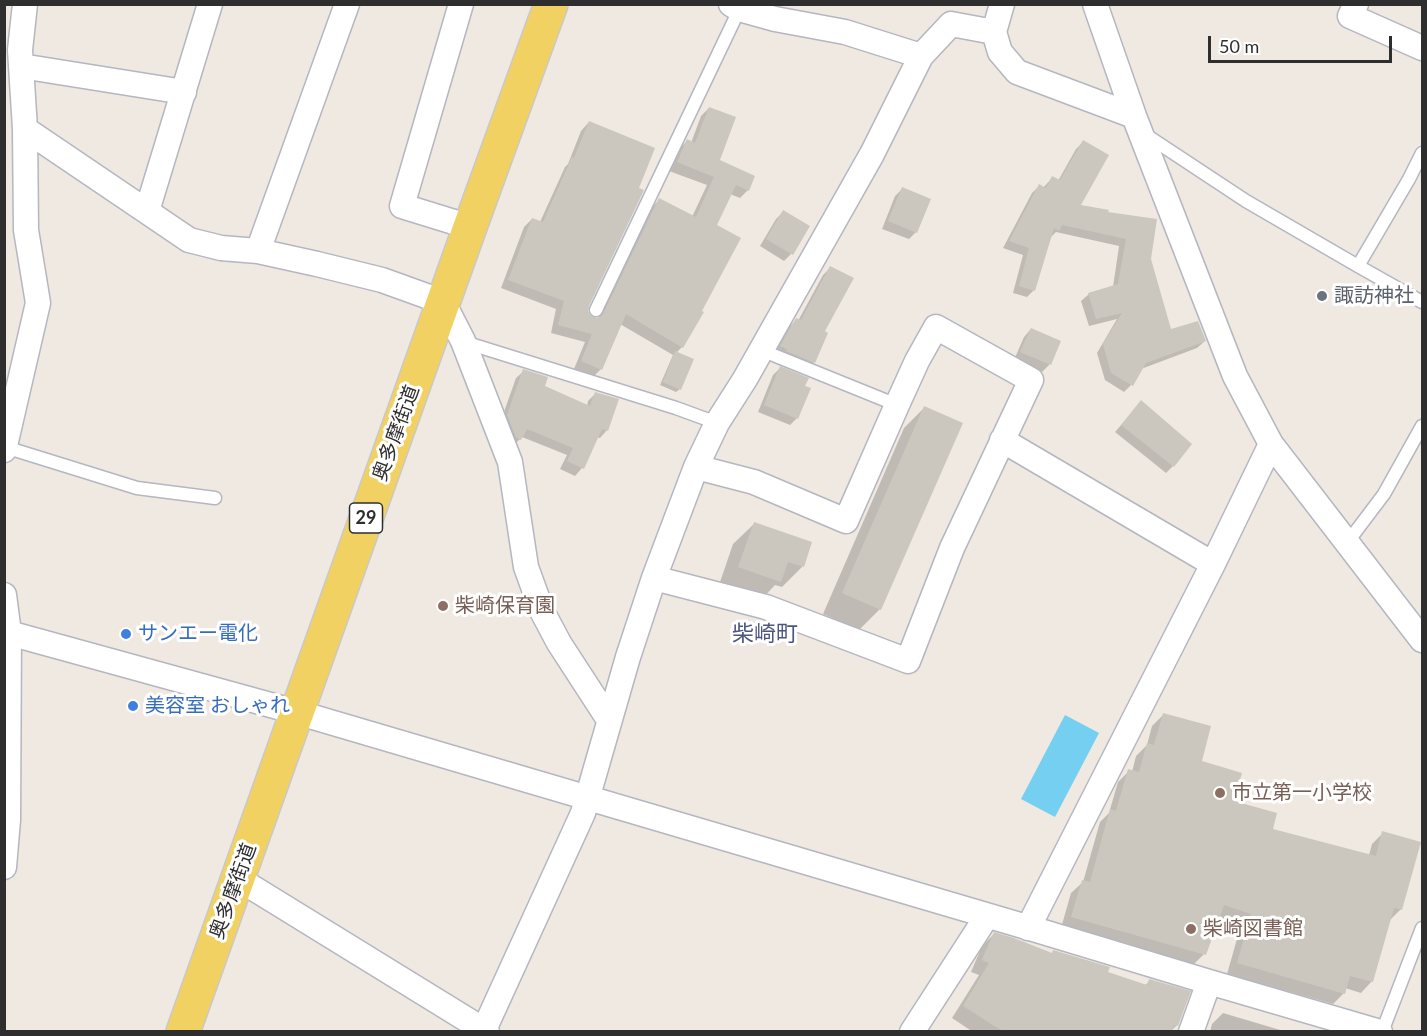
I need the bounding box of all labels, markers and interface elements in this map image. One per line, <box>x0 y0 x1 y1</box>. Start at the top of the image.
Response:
scale bar <box>1211 24 1396 62</box>
text: 50 m <box>1219 35 1259 57</box>
place label: 諏訪神社 <box>1334 284 1414 308</box>
marker: 諏訪神社 <box>1315 289 1329 303</box>
street label: 奥多摩街道 <box>368 382 424 484</box>
road number: 29 <box>350 503 382 533</box>
place label: 柴崎保育園 <box>455 594 555 618</box>
marker: 柴崎保育園 <box>436 599 450 613</box>
district label: 柴崎町 <box>732 621 798 647</box>
place label: サンエー電化 <box>138 622 258 646</box>
marker: サンエー電化 <box>119 627 133 641</box>
place label: 美容室 おしゃれ <box>145 694 290 718</box>
marker: 美容室 おしゃれ <box>126 699 140 713</box>
place label: 市立第一小学校 <box>1232 781 1372 805</box>
marker: 市立第一小学校 <box>1213 786 1227 800</box>
street label: 奥多摩街道 <box>205 840 261 942</box>
place label: 柴崎図書館 <box>1203 917 1303 941</box>
marker: 柴崎図書館 <box>1184 922 1198 936</box>

